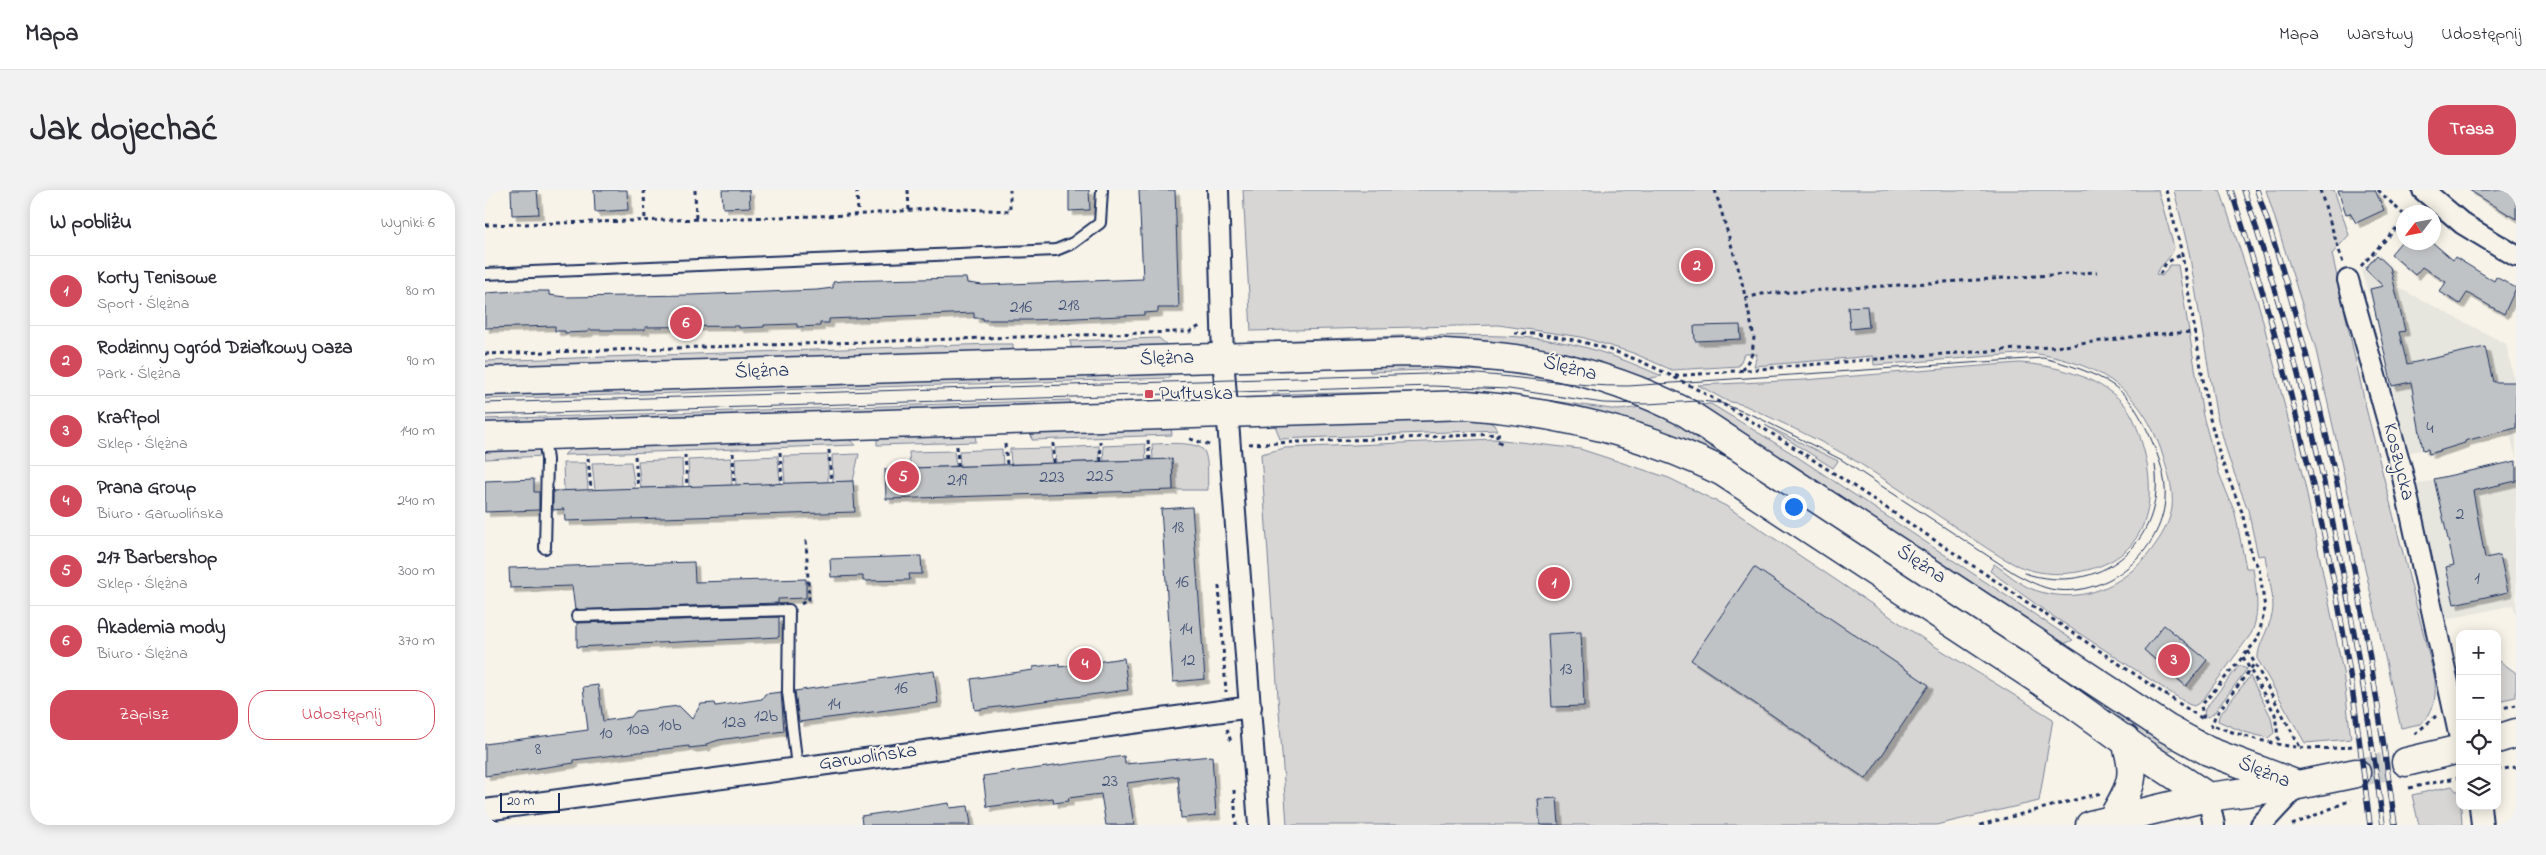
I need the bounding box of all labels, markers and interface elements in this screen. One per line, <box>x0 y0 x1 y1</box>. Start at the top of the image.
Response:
text: Mapa <box>25 17 79 52</box>
text: Mapa <box>2279 22 2319 48</box>
text: Warstwy <box>2347 22 2413 48</box>
text: Udostępnij <box>2441 22 2521 48</box>
text: Jak dojechać <box>30 105 217 156</box>
button: Trasa <box>2428 105 2516 155</box>
north arrow <box>2396 205 2441 250</box>
text: W pobliżu <box>50 208 132 238</box>
text: Wyniki: 6 <box>381 211 435 235</box>
pin: 2 <box>1681 247 1713 285</box>
text: Korty Tenisowe <box>97 265 216 292</box>
text: 1 <box>63 279 69 303</box>
text: 80 m <box>406 279 435 303</box>
text: Sport · Ślężna <box>97 292 189 316</box>
house number: 218 <box>1058 293 1080 319</box>
house number: 216 <box>1010 295 1032 321</box>
pin: 6 <box>670 304 702 342</box>
text: Rodzinny Ogród Działkowy Oaza <box>97 335 353 362</box>
street label: Ślężna <box>1139 344 1195 374</box>
street label: Ślężna <box>1540 348 1600 390</box>
text: 2 <box>62 349 70 373</box>
text: 90 m <box>407 349 435 373</box>
street label: Ślężna <box>734 357 790 387</box>
text: Park · Ślężna <box>97 362 181 386</box>
place label: Pułtuska <box>1159 380 1233 409</box>
marker: Pułtuska <box>1143 388 1155 400</box>
text: Kraftpol <box>97 405 160 432</box>
house number: 4 <box>2426 416 2434 442</box>
text: 3 <box>63 419 69 443</box>
text: 140 m <box>400 419 435 443</box>
street label: Koszycka <box>2374 420 2422 504</box>
text: Sklep · Ślężna <box>97 432 188 456</box>
pin: 5 <box>887 458 919 496</box>
house number: 225 <box>1086 464 1114 490</box>
house number: 223 <box>1039 465 1065 491</box>
house number: 219 <box>947 468 968 494</box>
text: Prana Group <box>97 475 196 502</box>
text: 4 <box>63 489 69 513</box>
text: 240 m <box>397 489 435 513</box>
your location <box>1781 494 1807 520</box>
text: Biuro · Garwolińska <box>97 502 224 526</box>
house number: 2 <box>2456 502 2465 528</box>
house number: 18 <box>1172 515 1184 541</box>
street label: Ślężna <box>1890 538 1952 592</box>
text: 217 Barbershop <box>97 545 217 572</box>
text: 5 <box>61 559 71 583</box>
text: 300 m <box>398 559 435 583</box>
pin: 1 <box>1538 564 1570 602</box>
house number: 1 <box>2474 566 2480 592</box>
house number: 16 <box>1175 570 1189 596</box>
text: Sklep · Ślężna <box>97 572 188 596</box>
text: Akademia mody <box>97 615 226 642</box>
house number: 14 <box>1179 617 1193 643</box>
text: 6 <box>62 629 70 653</box>
text: 370 m <box>398 629 435 653</box>
map controls <box>2456 630 2501 810</box>
button: + <box>2456 630 2501 675</box>
pin: 3 <box>2158 641 2190 679</box>
text: Biuro · Ślężna <box>97 642 188 666</box>
pin: 4 <box>1069 645 1101 683</box>
house number: 12 <box>1181 648 1195 674</box>
house number: 13 <box>1559 657 1573 683</box>
button: − <box>2456 675 2501 720</box>
house number: 16 <box>894 676 908 702</box>
button: Zapisz <box>50 690 238 740</box>
button: Udostępnij <box>248 690 435 740</box>
house number: 14 <box>827 692 841 718</box>
house number: 12b <box>754 704 779 730</box>
house number: 12a <box>722 710 746 736</box>
house number: 10b <box>658 713 682 739</box>
house number: 10a <box>626 717 650 743</box>
button: locate <box>2456 720 2501 765</box>
house number: 10 <box>599 721 613 747</box>
house number: 8 <box>535 737 542 763</box>
street label: Garwolińska <box>817 737 919 779</box>
street label: Ślężna <box>2233 749 2295 797</box>
button: layers <box>2456 765 2501 810</box>
house number: 23 <box>1102 769 1118 795</box>
scale bar <box>500 790 560 813</box>
text: 20 m <box>507 791 534 812</box>

